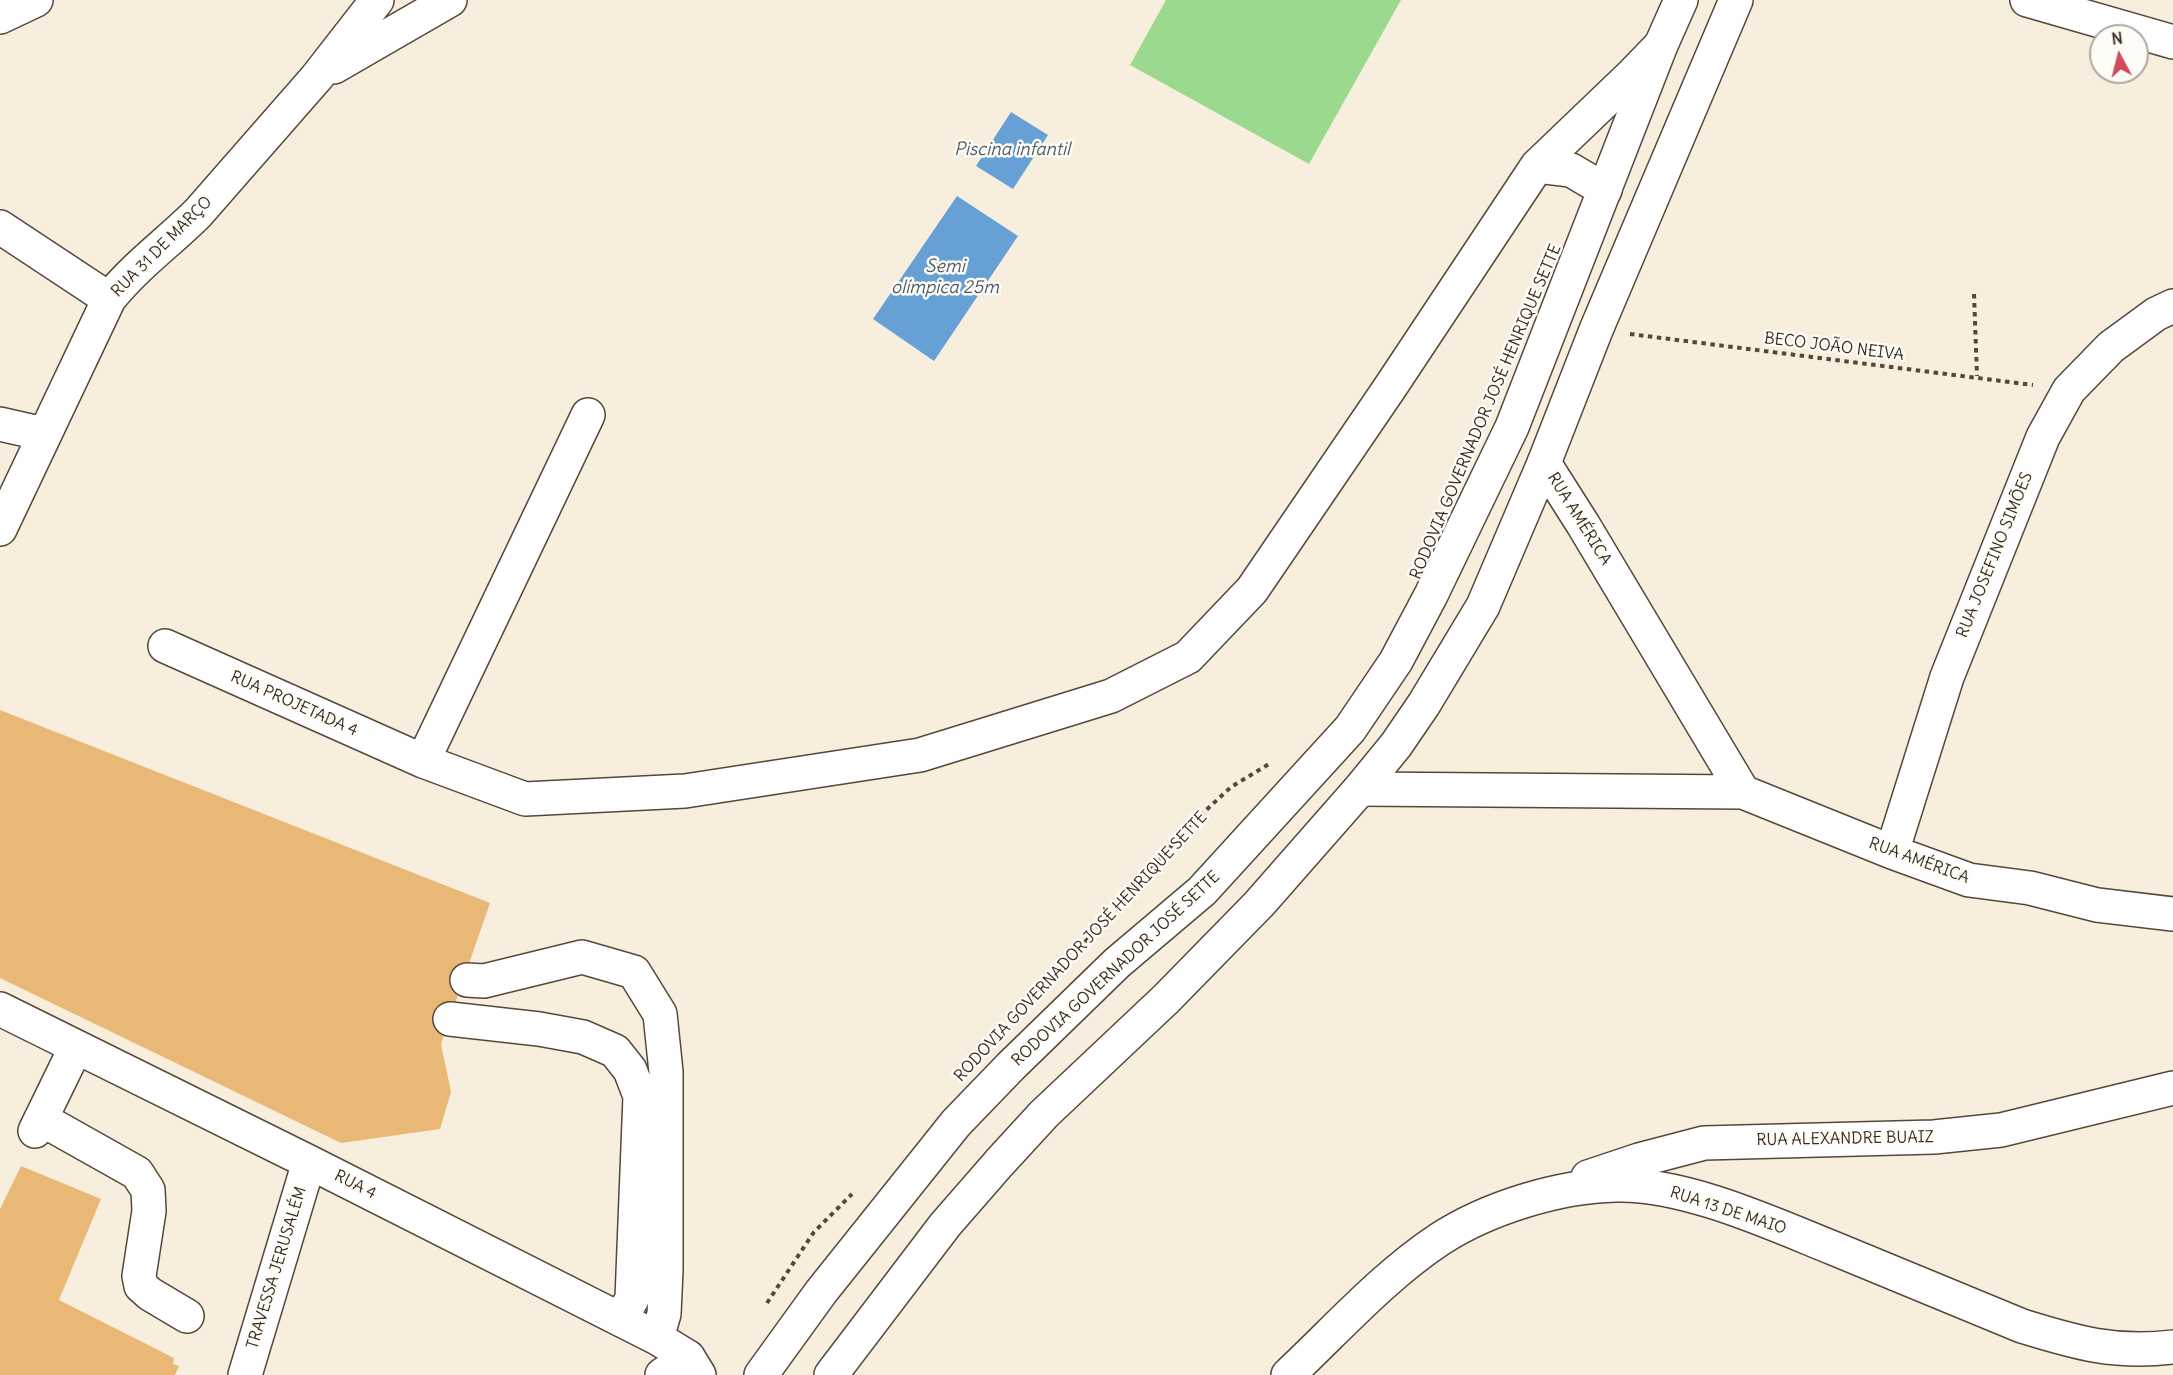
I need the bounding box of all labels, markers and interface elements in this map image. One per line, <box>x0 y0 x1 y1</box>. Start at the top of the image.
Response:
north arrow <box>2089 24 2149 84</box>
text: N <box>2110 28 2124 49</box>
water label: Piscina infantil <box>954 139 1070 161</box>
street label: RUA 31 DE MARÇO <box>108 193 216 301</box>
street label: RODOVIA GOVERNADOR JOSÉ HENRIQUE SETTE <box>1406 242 1566 582</box>
water label: Semi olímpica 25m <box>891 256 999 298</box>
street label: BECO JOÃO NEIVA <box>1763 329 1905 365</box>
street label: RUA AMÉRICA <box>1543 469 1615 569</box>
street label: RUA JOSEFINO SIMÕES <box>1953 469 2037 641</box>
street label: RUA PROJETADA 4 <box>227 667 361 741</box>
street label: RODOVIA GOVERNADOR JOSÉ HENRIQUE SETTE <box>951 808 1211 1086</box>
street label: RUA AMÉRICA <box>1866 834 1972 888</box>
street label: RODOVIA GOVERNADOR JOSÉ SETTE <box>1008 868 1224 1070</box>
street label: RUA ALEXANDRE BUAIZ <box>1756 1128 1934 1150</box>
street label: RUA 4 <box>331 1166 379 1204</box>
street label: RUA 13 DE MAIO <box>1667 1183 1789 1239</box>
street label: TRAVESSA JERUSALÉM <box>243 1185 311 1351</box>

